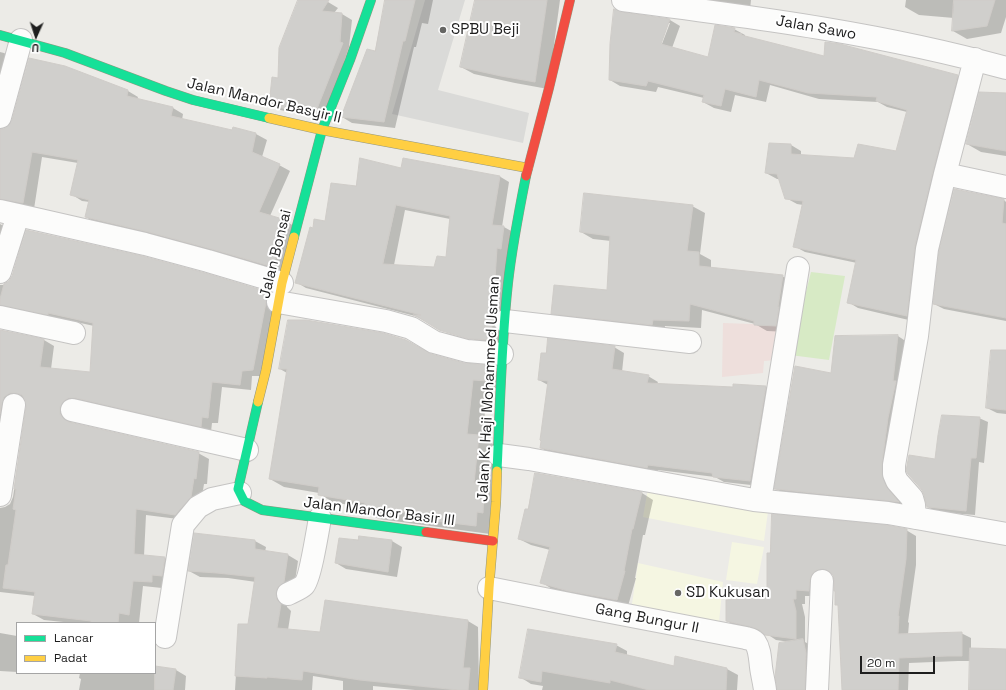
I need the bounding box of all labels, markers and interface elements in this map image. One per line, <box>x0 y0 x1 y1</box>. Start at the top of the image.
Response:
street label: Jalan Sawo <box>774 12 858 44</box>
north arrow <box>16 16 56 56</box>
place label: SPBU Beji <box>451 21 519 39</box>
marker: SPBU Beji <box>438 25 448 35</box>
text: U <box>31 41 39 55</box>
street label: Jalan Mandor Basyir II <box>185 74 343 128</box>
street label: Jalan Bonsai <box>256 208 296 300</box>
street label: Jalan K. Haji Mohammed Usman <box>474 276 504 502</box>
street label: Jalan Mandor Basir III <box>302 494 456 530</box>
place label: SD Kukusan <box>686 584 770 602</box>
marker: SD Kukusan <box>673 588 683 598</box>
street label: Gang Bungur II <box>594 600 700 638</box>
legend <box>16 622 156 674</box>
text: Lancar <box>54 630 93 646</box>
scale bar <box>862 648 937 674</box>
text: Padat <box>54 650 88 666</box>
text: 20 m <box>867 655 895 671</box>

